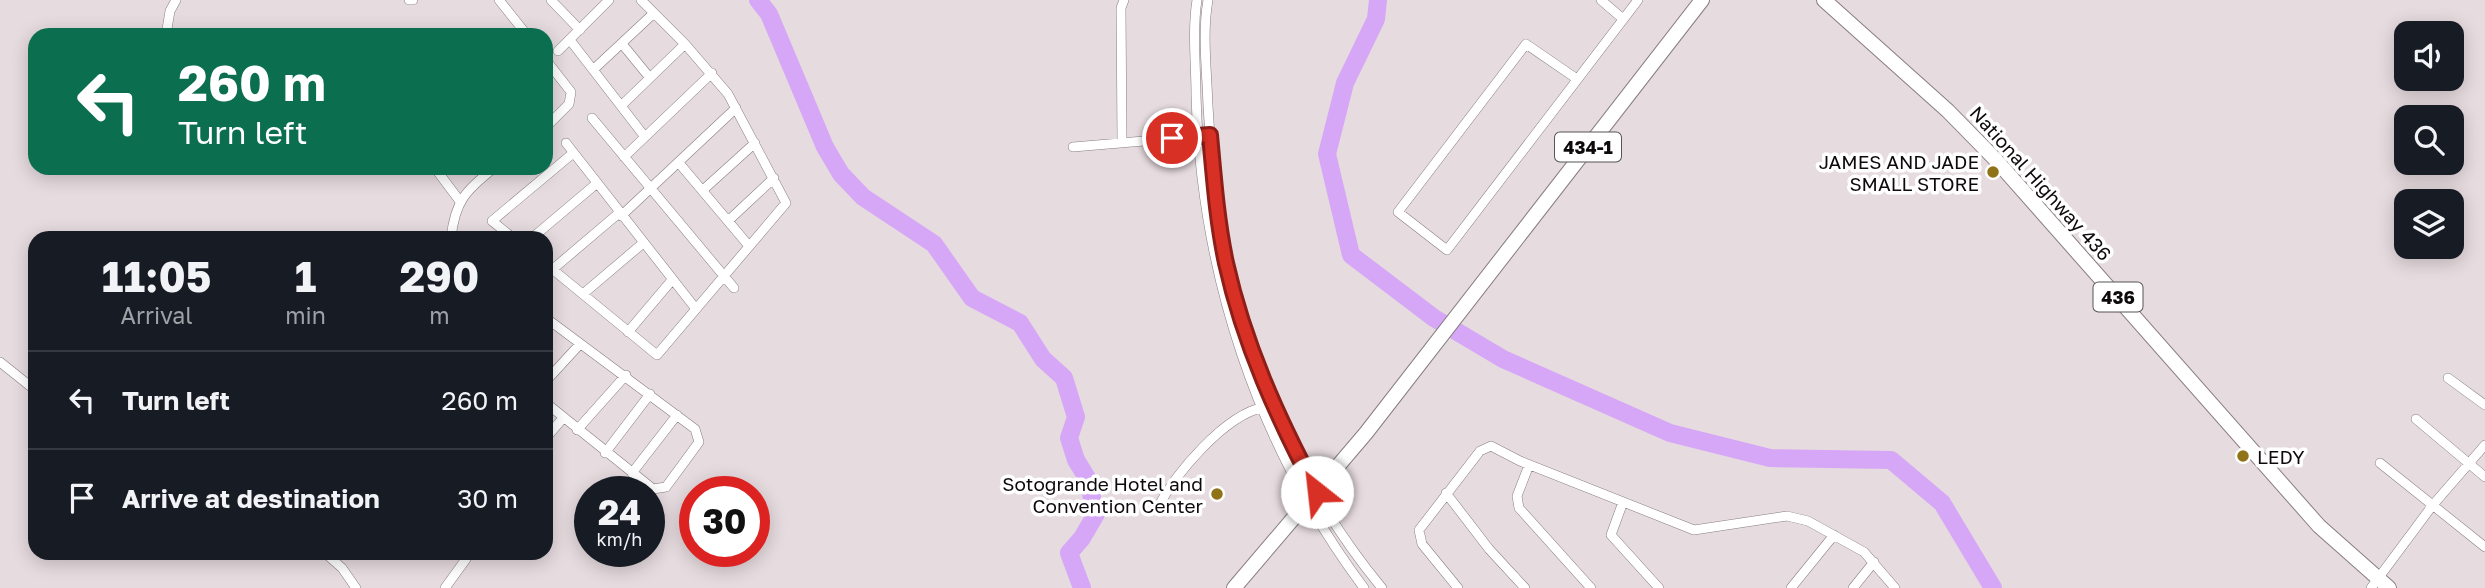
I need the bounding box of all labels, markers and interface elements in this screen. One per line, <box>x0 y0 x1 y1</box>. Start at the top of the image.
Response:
map controls <box>2394 21 2464 259</box>
button: sound <box>2394 21 2464 91</box>
text: 260 m <box>178 53 326 112</box>
icon: left <box>63 56 154 147</box>
street label: National Highway 436 <box>1966 101 2116 265</box>
button: search <box>2394 105 2464 175</box>
pin <box>1142 108 1202 168</box>
text: Turn left <box>178 113 307 151</box>
icon: arrive <box>1153 119 1191 157</box>
road number: 434-1 <box>1555 132 1621 162</box>
place label: JAMES AND JADE SMALL STORE <box>1819 150 1979 195</box>
marker: JAMES AND JADE SMALL STORE <box>1985 164 2001 180</box>
button: layers <box>2394 189 2464 259</box>
text: 11:05 <box>102 251 211 301</box>
text: 1 <box>295 251 316 301</box>
text: 290 <box>400 251 479 301</box>
road number: 436 <box>2094 282 2142 312</box>
text: Arrival <box>121 301 193 329</box>
text: min <box>285 301 326 329</box>
text: m <box>429 301 450 329</box>
icon: left <box>63 381 101 419</box>
text: Turn left <box>122 385 230 416</box>
text: 260 m <box>442 385 518 416</box>
place label: LEDY <box>2257 445 2304 468</box>
marker: LEDY <box>2235 448 2251 464</box>
position arrow <box>1280 455 1354 529</box>
place label: Sotogrande Hotel and Convention Center <box>1002 472 1204 517</box>
speed limit sign: 30 <box>679 476 770 567</box>
icon: arrive <box>63 479 101 517</box>
text: Arrive at destination <box>122 483 380 514</box>
text: 30 m <box>457 483 518 514</box>
marker: Sotogrande Hotel and Convention Center <box>1209 486 1225 502</box>
text: 24 <box>598 491 641 533</box>
text: km/h <box>597 528 642 550</box>

